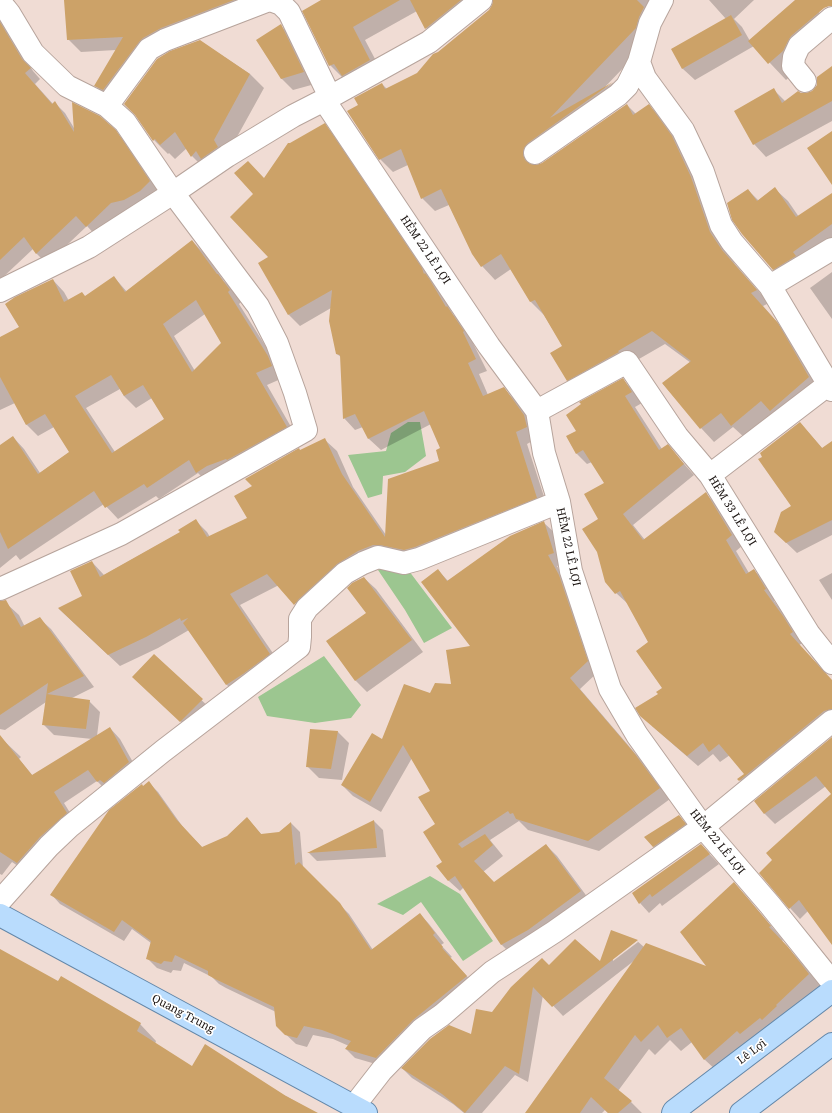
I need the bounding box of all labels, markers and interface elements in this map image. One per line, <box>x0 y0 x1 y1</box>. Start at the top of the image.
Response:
street label: HẺM 22 LÊ LỢI <box>397 213 453 287</box>
street label: HẺM 33 LÊ LỢI <box>705 474 759 548</box>
street label: HẺM 22 LÊ LỢI <box>553 507 583 587</box>
street label: HẺM 22 LÊ LỢI <box>687 807 747 877</box>
street label: Quang Trung <box>149 992 217 1036</box>
street label: Lê Lợi <box>735 1037 769 1067</box>

